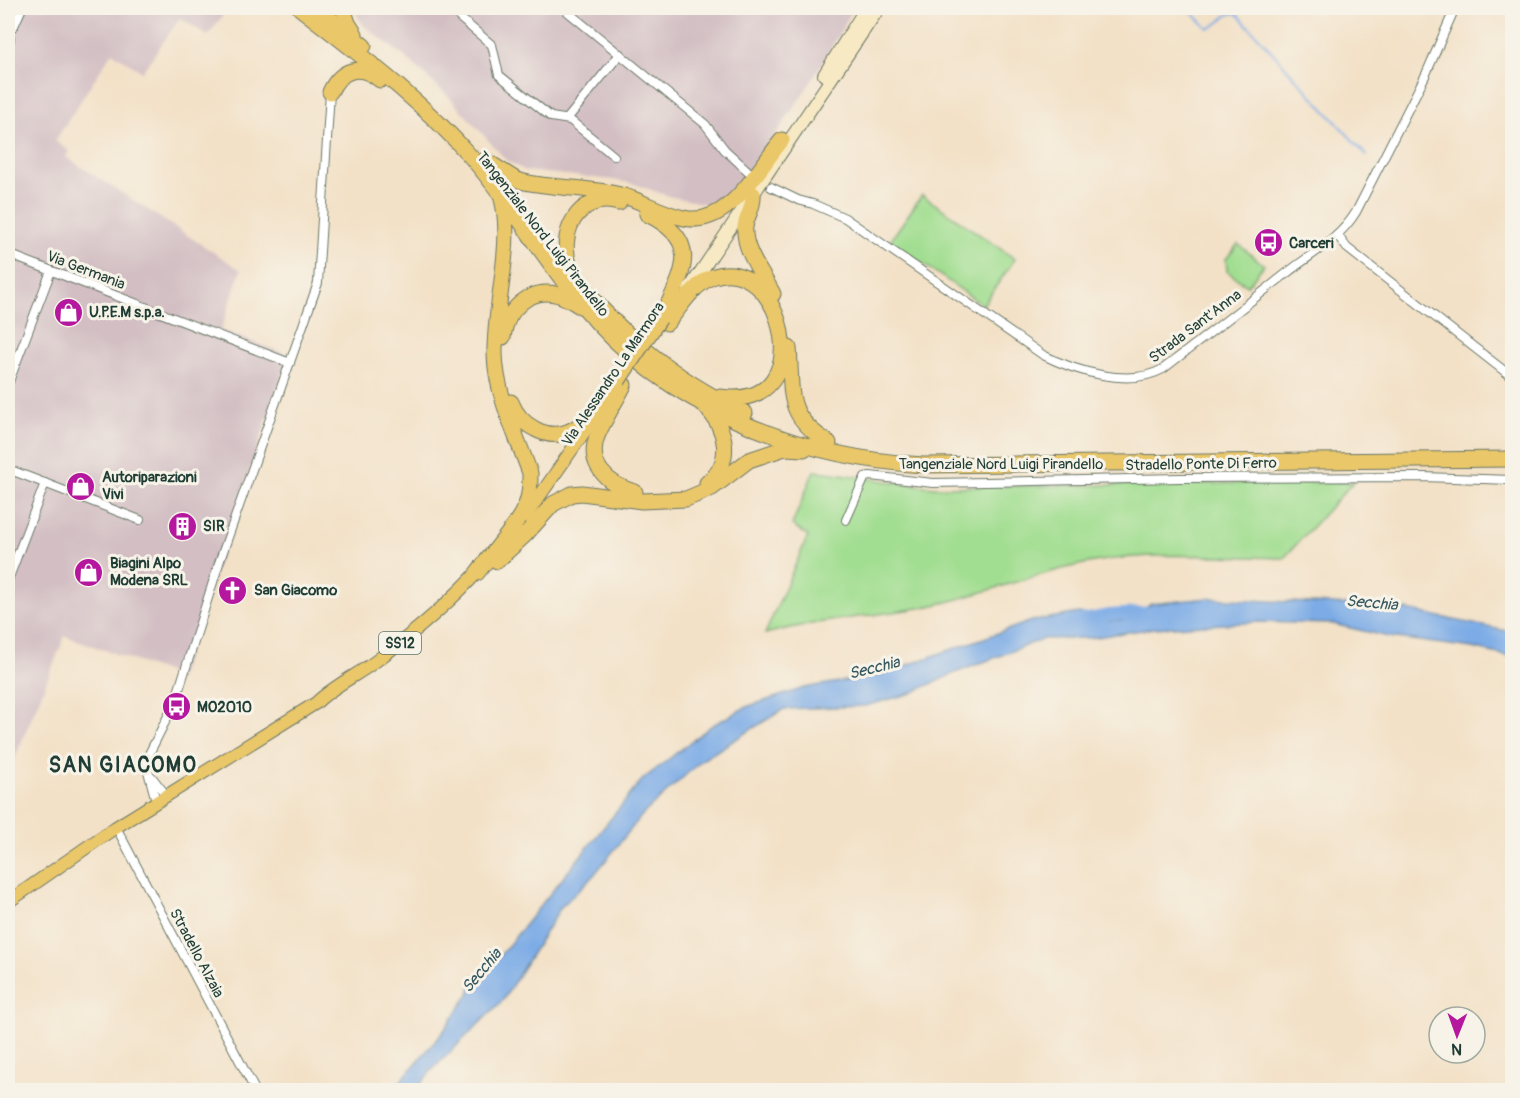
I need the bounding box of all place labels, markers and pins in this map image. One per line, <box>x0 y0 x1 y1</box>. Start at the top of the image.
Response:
bus stop icon: Carceri <box>1252 227 1284 259</box>
place label: Carceri <box>1289 234 1334 253</box>
shop icon: U.P.E.M s.p.a. <box>52 296 84 328</box>
place label: U.P.E.M s.p.a. <box>89 303 165 322</box>
place label: Autoriparazioni Vivi <box>102 468 197 504</box>
shop icon: Autoriparazioni Vivi <box>65 470 97 502</box>
building icon: SIR <box>166 510 198 542</box>
place label: SIR <box>203 517 225 536</box>
place label: Biagini Alpo Modena SRL <box>110 554 189 590</box>
shop icon: Biagini Alpo Modena SRL <box>73 556 105 588</box>
church icon: San Giacomo <box>217 574 249 606</box>
place label: San Giacomo <box>254 581 337 600</box>
bus stop icon: MO2010 <box>160 691 192 723</box>
place label: MO2010 <box>197 698 252 717</box>

